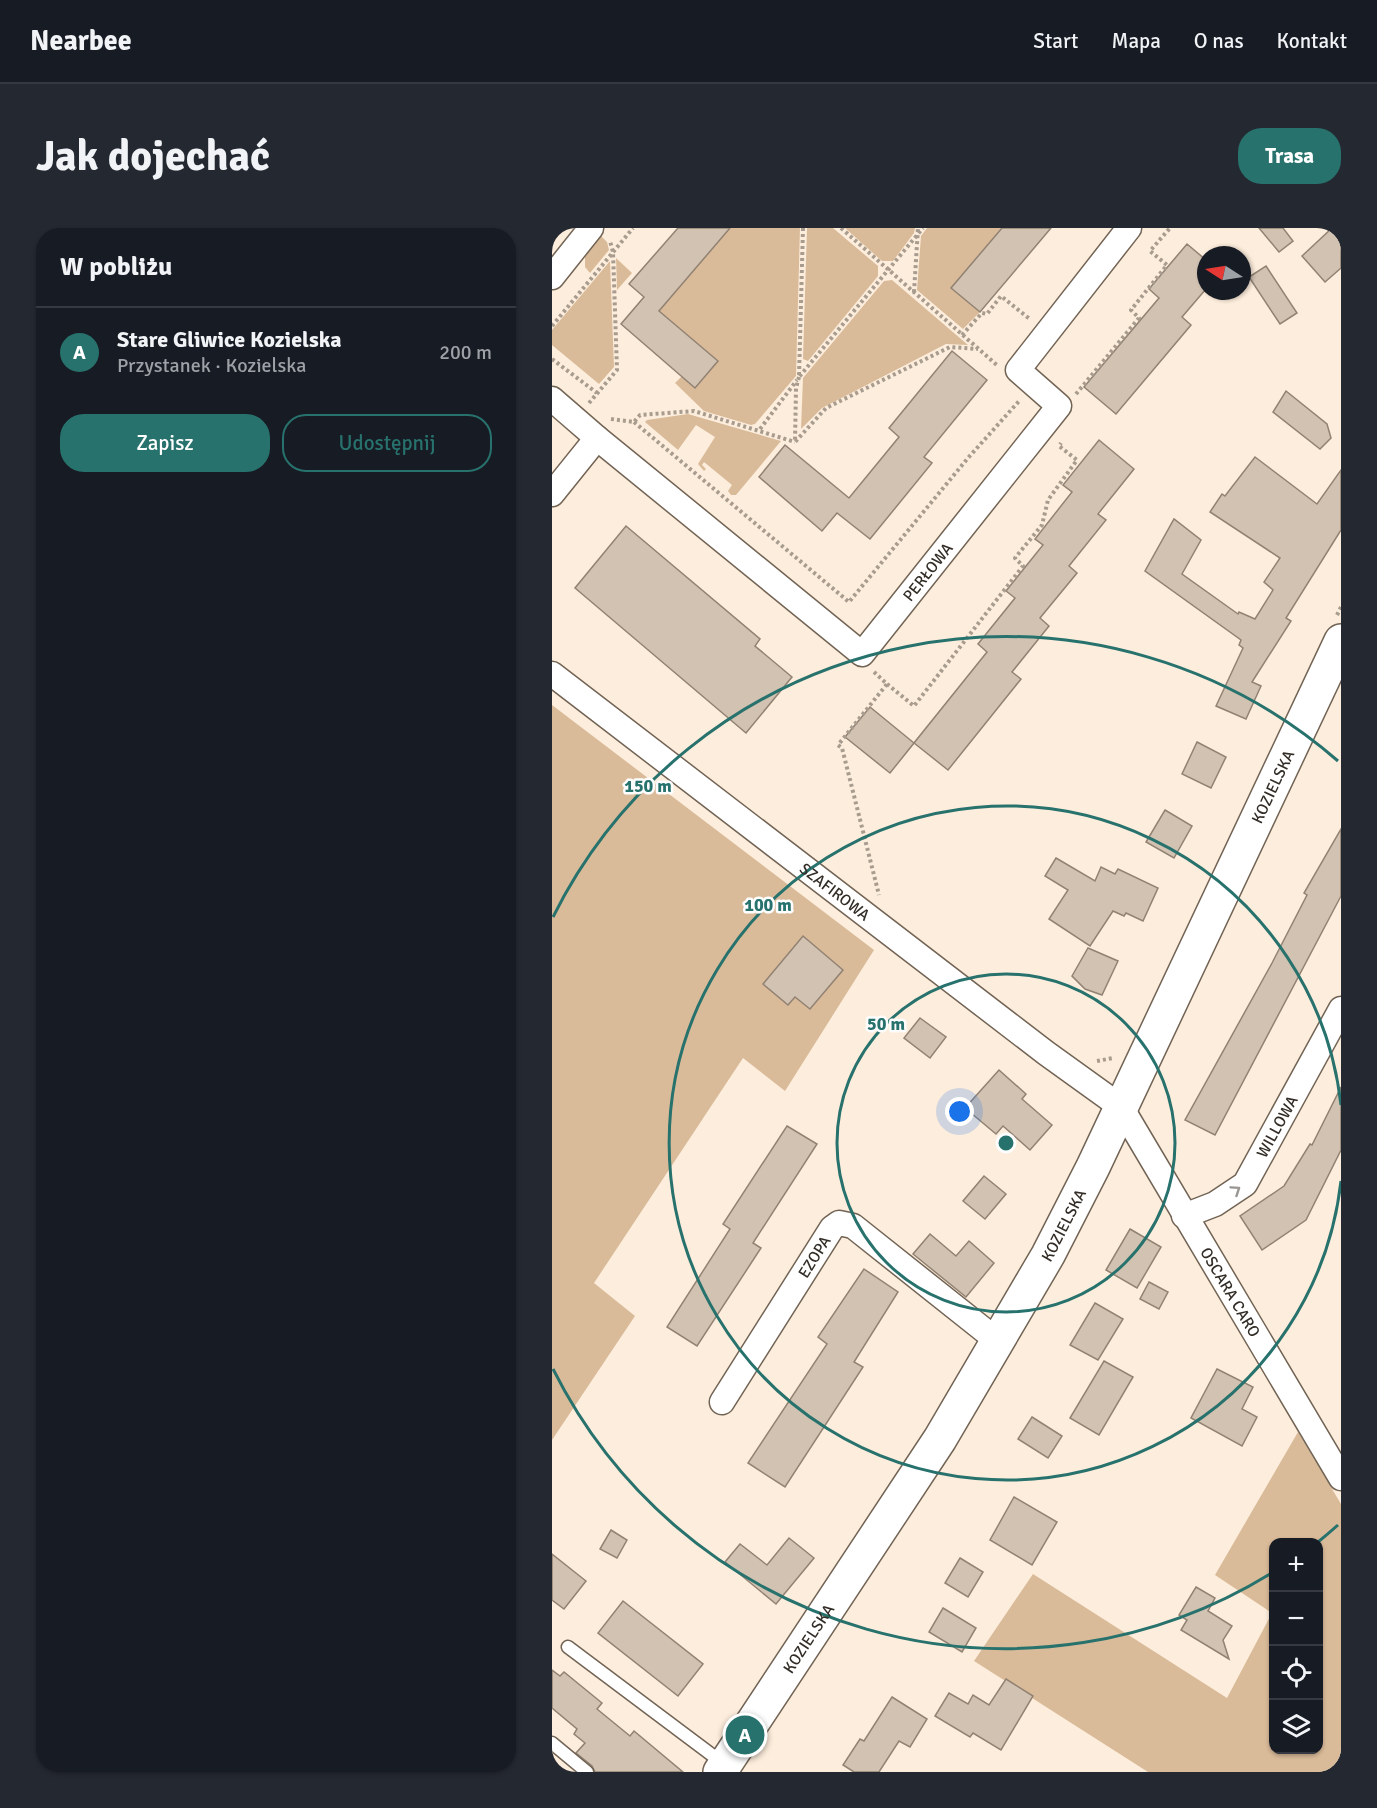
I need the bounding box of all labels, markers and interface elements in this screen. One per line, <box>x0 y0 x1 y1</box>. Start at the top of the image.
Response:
text: Nearbee <box>30 24 132 58</box>
text: Start <box>1033 28 1078 54</box>
text: Mapa <box>1111 28 1161 54</box>
text: O nas <box>1194 28 1244 54</box>
text: Kontakt <box>1277 28 1347 54</box>
button: Trasa <box>1238 128 1341 184</box>
text: Jak dojechać <box>36 131 270 182</box>
north arrow <box>1197 246 1251 300</box>
text: W pobliżu <box>60 251 172 283</box>
text: Stare Gliwice Kozielska <box>117 326 342 353</box>
text: A <box>73 340 86 365</box>
text: 200 m <box>439 340 492 365</box>
text: Przystanek · Kozielska <box>117 353 306 378</box>
button: Zapisz <box>60 414 270 472</box>
button: Udostępnij <box>282 414 492 472</box>
street label: PERŁOWA <box>899 539 958 606</box>
street label: KOZIELSKA <box>1247 747 1299 827</box>
text: 150 m <box>624 775 672 797</box>
street label: SZAFIROWA <box>795 859 874 926</box>
text: 100 m <box>744 894 792 916</box>
text: 50 m <box>867 1013 905 1035</box>
street label: WILLOWA <box>1252 1092 1303 1161</box>
your location <box>945 1097 974 1126</box>
centre of rings <box>996 1133 1016 1153</box>
street label: KOZIELSKA <box>1037 1186 1091 1266</box>
one-way arrow <box>1229 1186 1240 1197</box>
street label: EZOPA <box>794 1232 836 1282</box>
street label: OSCARA CARO <box>1195 1244 1264 1341</box>
map controls <box>1269 1538 1323 1754</box>
button: + <box>1269 1538 1323 1592</box>
button: − <box>1269 1592 1323 1646</box>
street label: KOZIELSKA <box>779 1601 839 1677</box>
button: locate <box>1269 1646 1323 1700</box>
button: layers <box>1269 1700 1323 1754</box>
pin: A <box>726 1712 764 1758</box>

